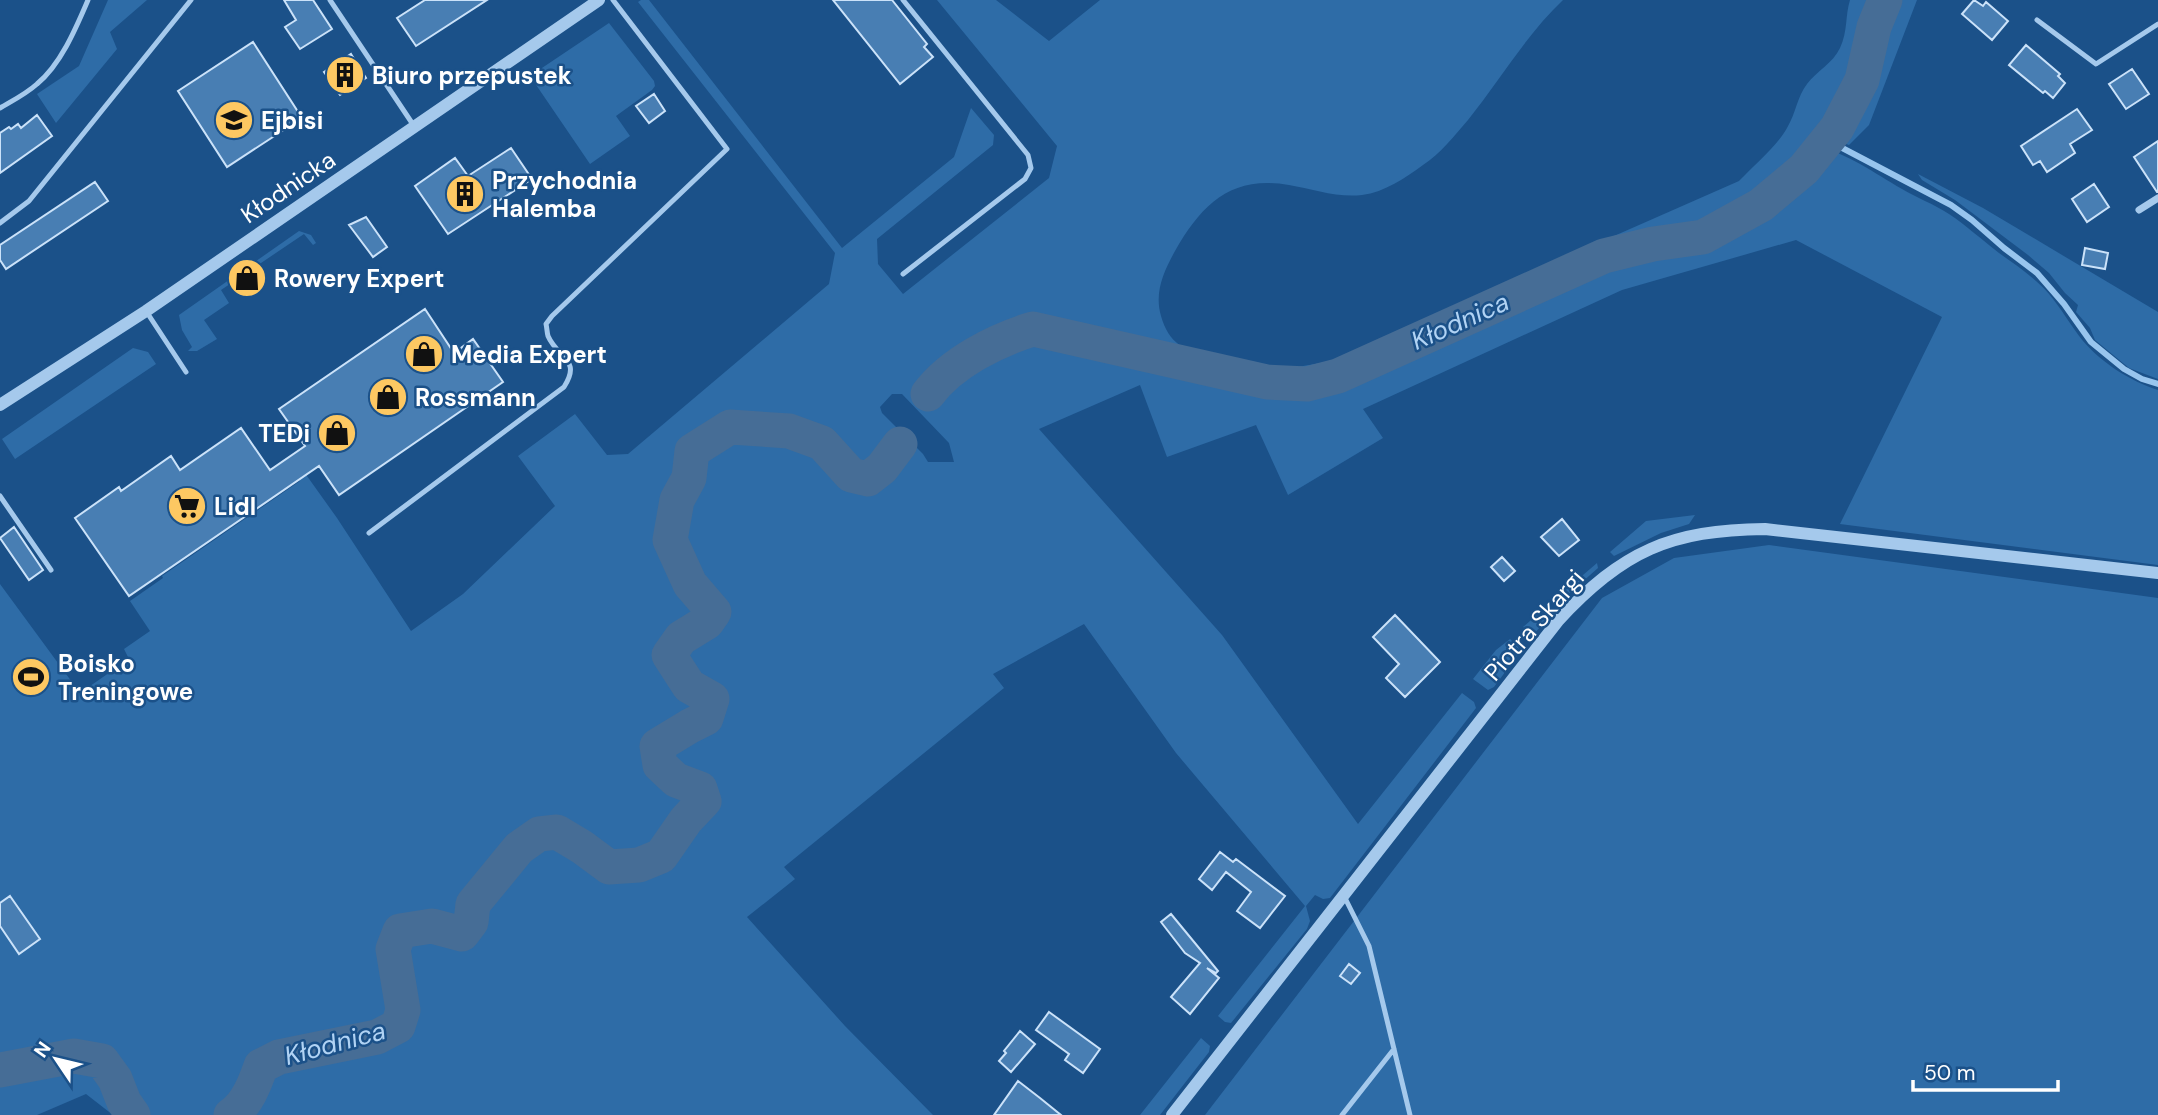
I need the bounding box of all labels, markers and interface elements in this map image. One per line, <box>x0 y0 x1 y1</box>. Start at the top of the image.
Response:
building icon: Biuro przepustek <box>324 54 366 96</box>
place label: Biuro przepustek <box>372 60 572 91</box>
school or university icon: Ejbisi <box>213 99 255 141</box>
place label: Ejbisi <box>261 105 323 136</box>
street label: Kłodnicka <box>235 144 341 230</box>
place label: Przychodnia Halemba <box>492 165 637 224</box>
building icon: Przychodnia Halemba <box>444 173 486 215</box>
shop icon: Rowery Expert <box>226 257 268 299</box>
place label: Rowery Expert <box>274 263 444 294</box>
water label: Kłodnica <box>1406 284 1514 358</box>
shop icon: Media Expert <box>403 333 445 375</box>
place label: Media Expert <box>451 339 607 370</box>
shop icon: Rossmann <box>367 376 409 418</box>
place label: Rossmann <box>415 382 536 413</box>
shop icon: TEDi <box>316 412 358 454</box>
place label: TEDi <box>258 418 310 449</box>
supermarket icon: Lidl <box>166 485 208 527</box>
place label: Lidl <box>214 491 256 522</box>
street label: Piotra Skargi <box>1477 563 1591 687</box>
place label: Boisko Treningowe <box>58 648 193 707</box>
sports icon: Boisko Treningowe <box>10 656 52 698</box>
water label: Kłodnica <box>280 1013 390 1073</box>
north arrow <box>21 1024 91 1094</box>
text: N <box>28 1037 57 1062</box>
scale bar <box>1913 1048 2058 1092</box>
text: 50 m <box>1924 1059 1975 1087</box>

